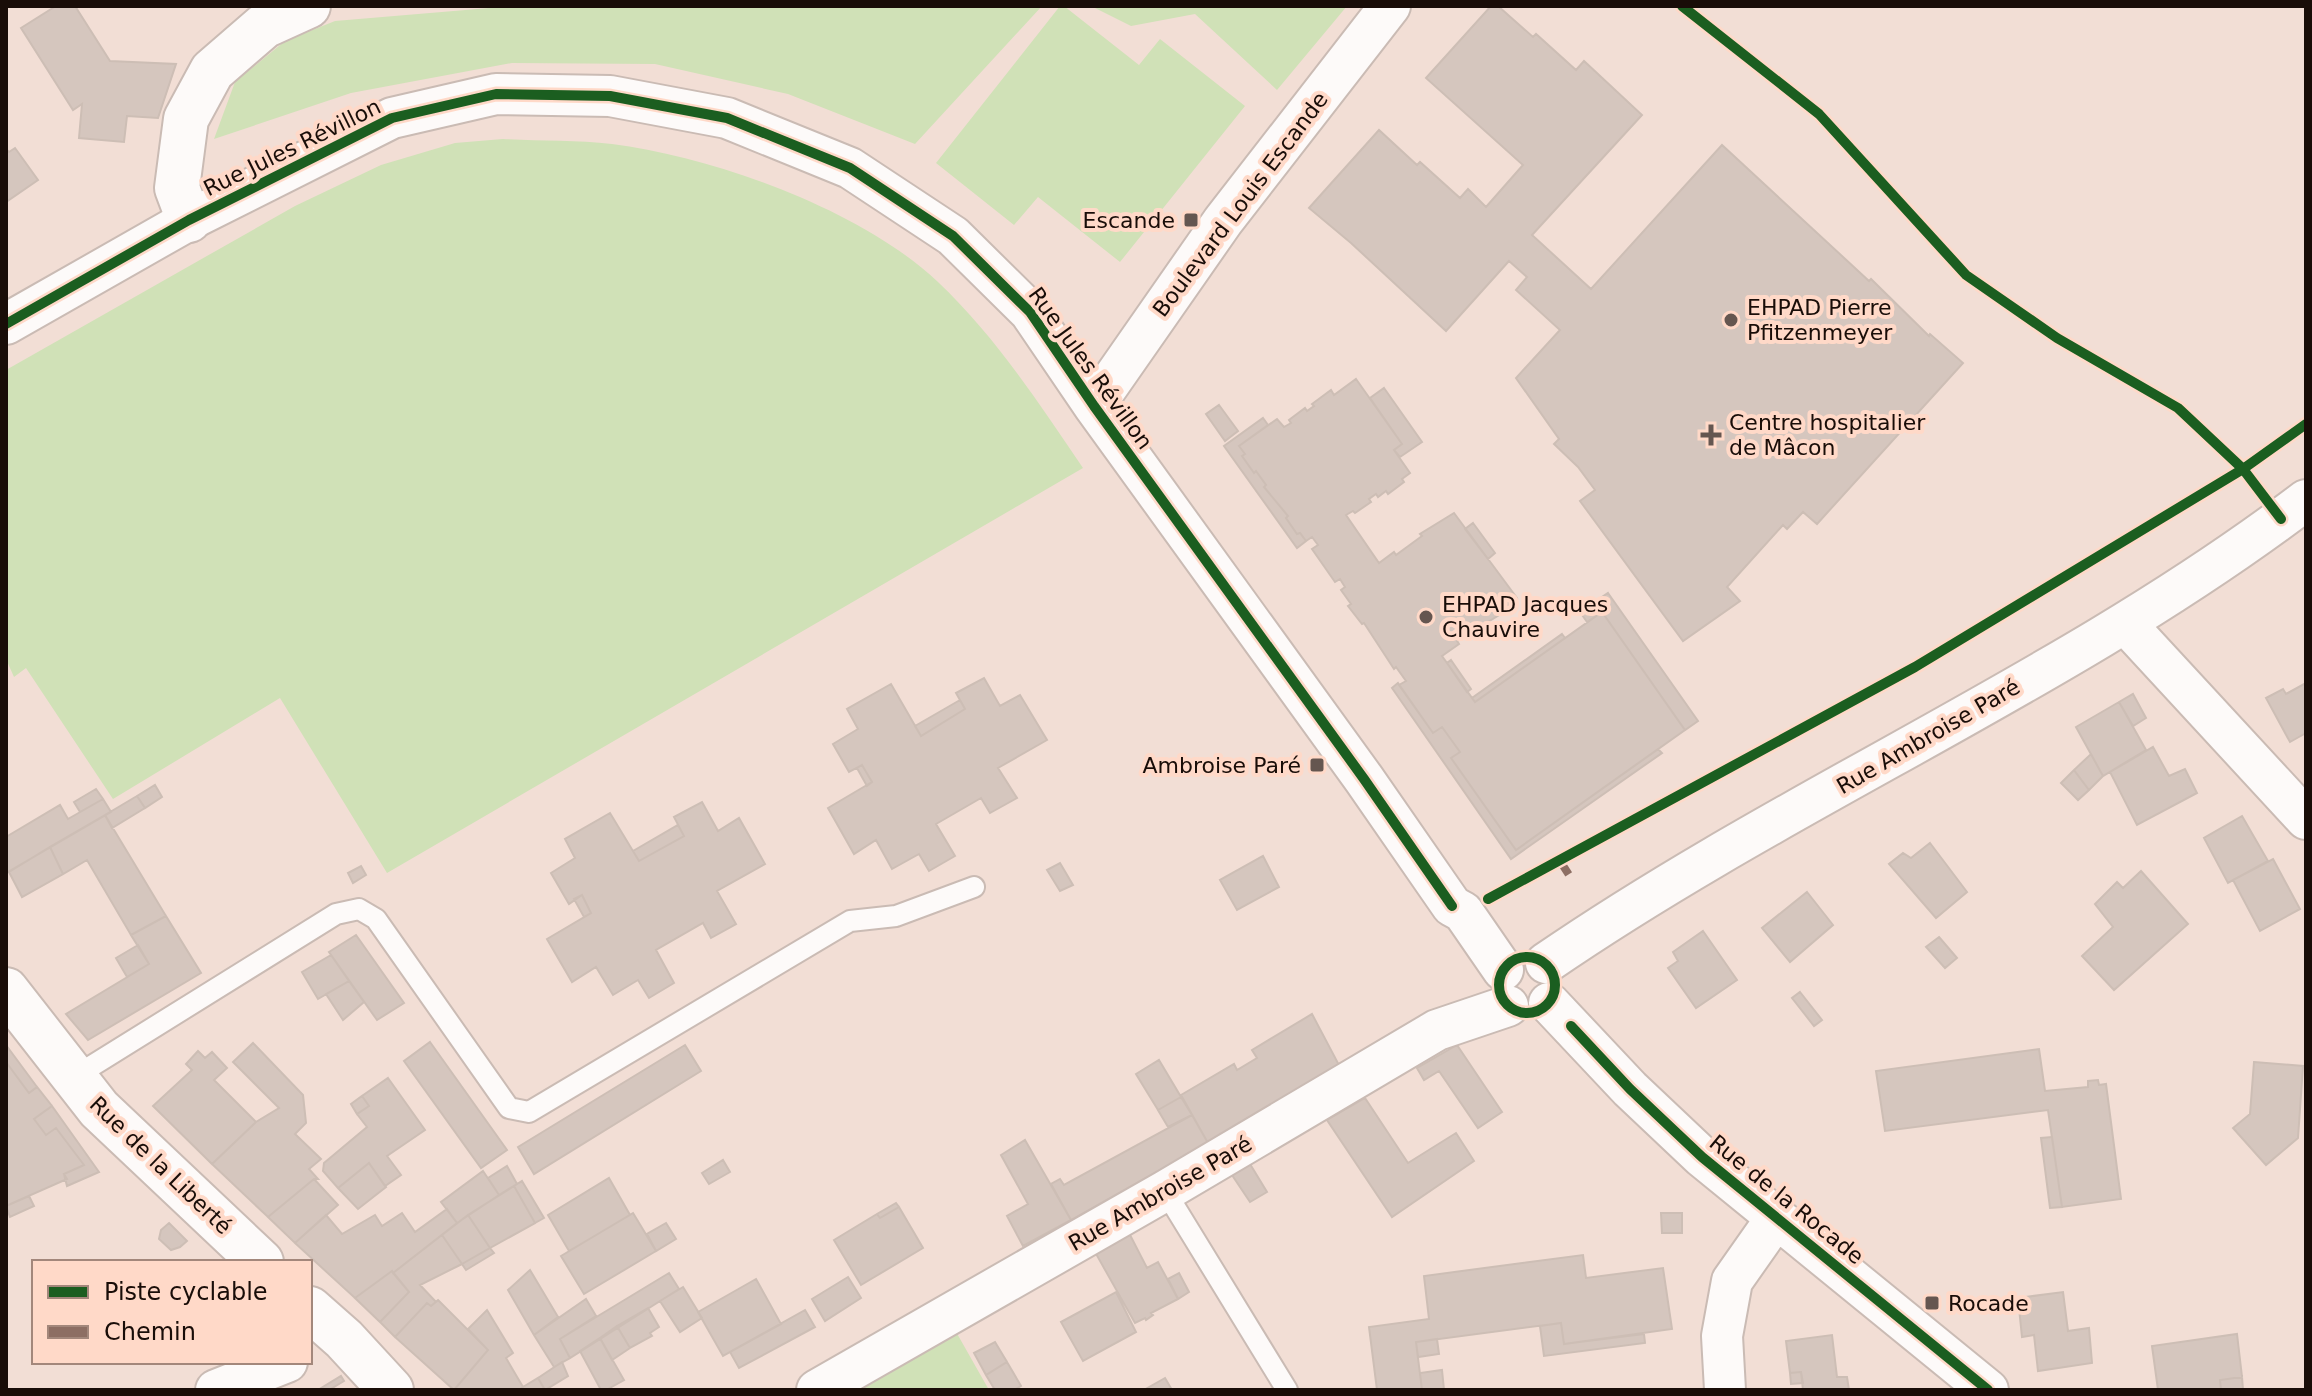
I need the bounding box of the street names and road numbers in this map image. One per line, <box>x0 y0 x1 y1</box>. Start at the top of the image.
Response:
street label: Boulevard Louis Escande <box>1148 87 1333 321</box>
street label: Rue Jules Révillon <box>200 94 385 201</box>
street label: Rue Jules Révillon <box>1023 283 1158 454</box>
street label: Rue Ambroise Paré <box>1832 674 2024 799</box>
street label: Rue de la Liberté <box>85 1091 237 1239</box>
street label: Rue de la Rocade <box>1705 1130 1869 1269</box>
street label: Rue Ambroise Paré <box>1064 1131 1256 1256</box>

